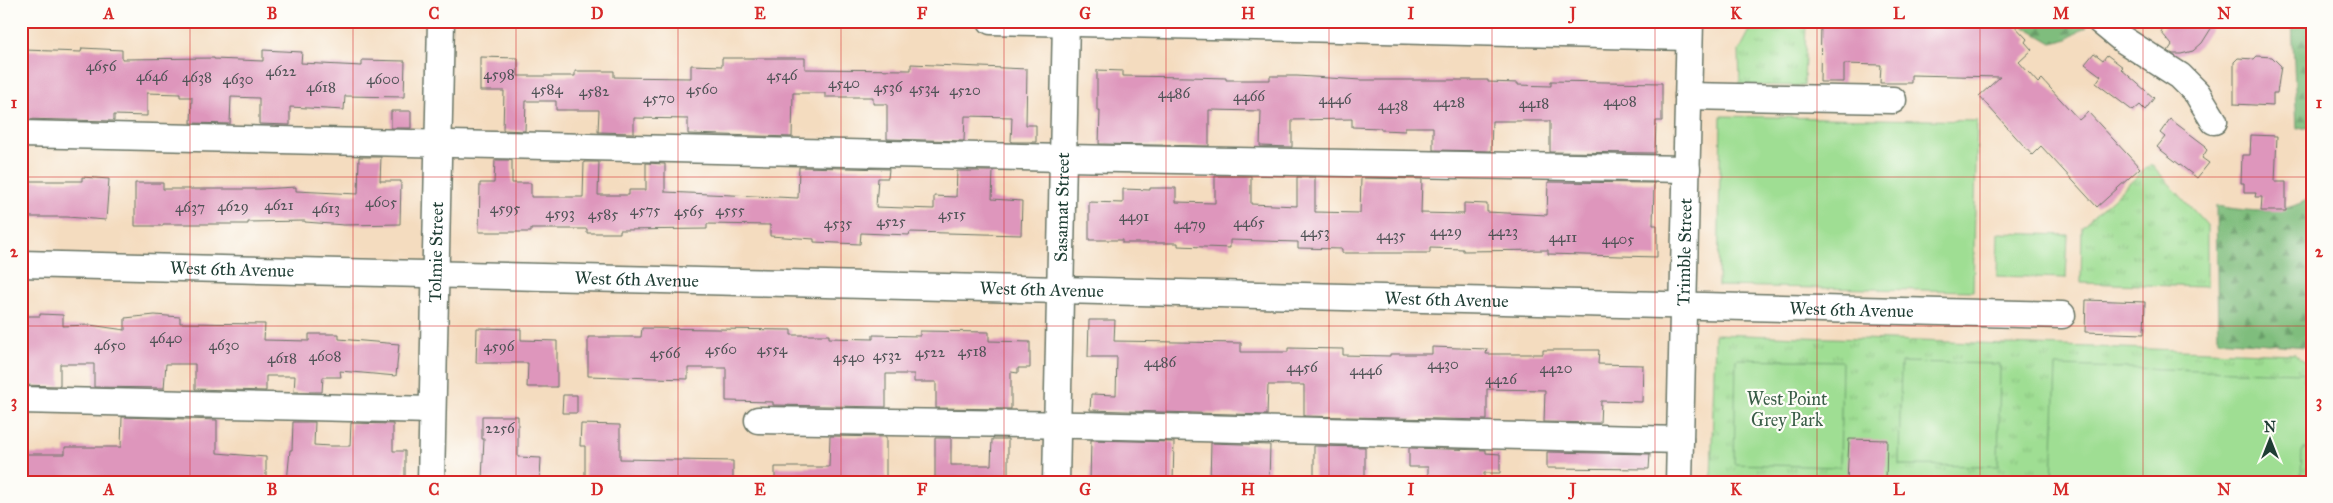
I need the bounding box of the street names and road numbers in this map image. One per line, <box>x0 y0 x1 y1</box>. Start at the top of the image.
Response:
street label: Sasamat Street <box>1050 151 1074 262</box>
street label: Trimble Street <box>1672 197 1697 306</box>
street label: Tolmie Street <box>424 201 448 303</box>
street label: West 6th Avenue <box>170 257 294 282</box>
street label: West 6th Avenue <box>574 267 699 292</box>
street label: West 6th Avenue <box>979 277 1104 302</box>
street label: West 6th Avenue <box>1384 287 1509 312</box>
street label: West 6th Avenue <box>1789 297 1914 322</box>

